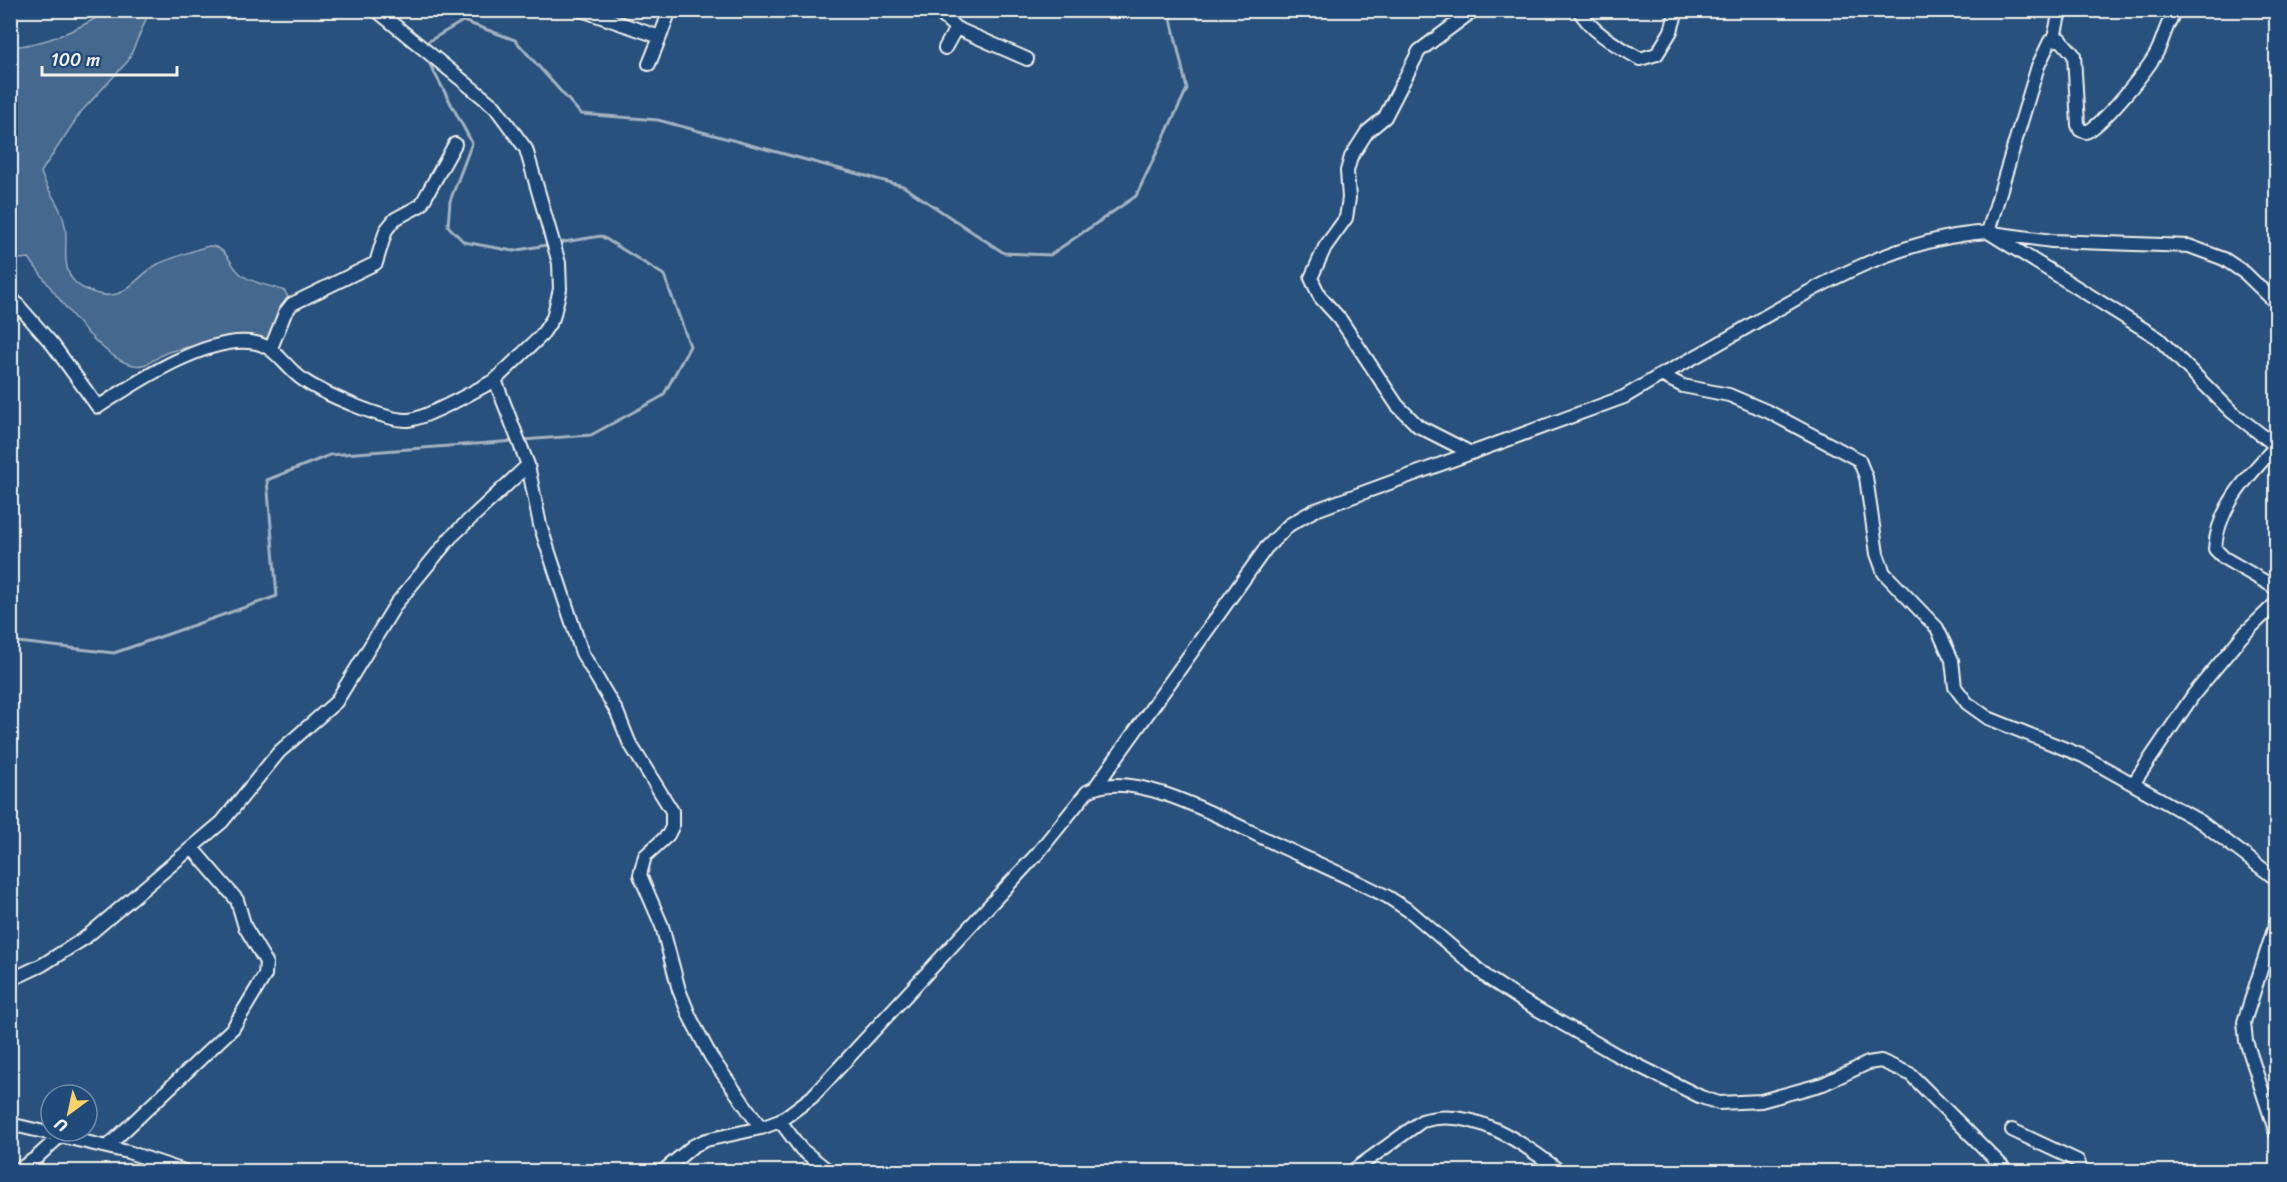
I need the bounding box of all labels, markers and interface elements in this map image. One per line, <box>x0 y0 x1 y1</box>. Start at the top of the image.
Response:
scale bar <box>42 39 177 77</box>
text: 100 m <box>51 44 100 76</box>
north arrow <box>39 1083 99 1143</box>
text: U <box>48 1109 73 1140</box>

